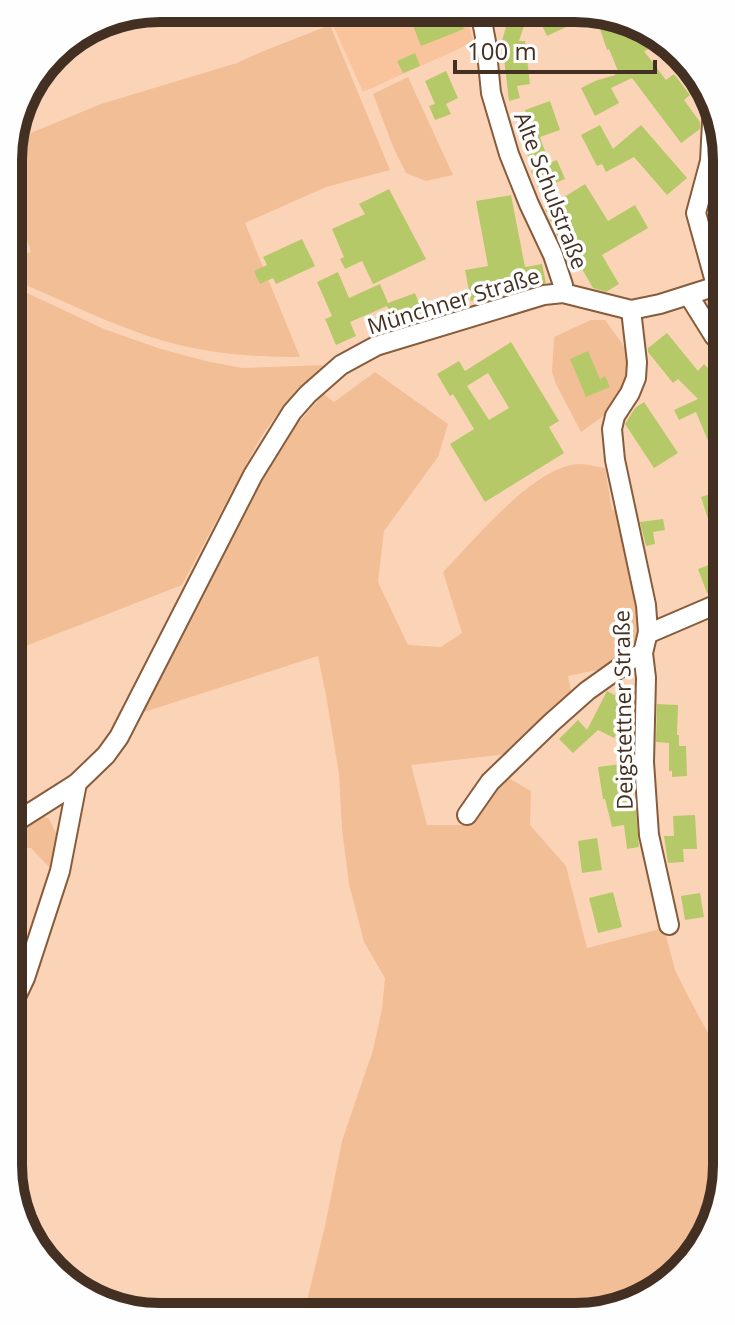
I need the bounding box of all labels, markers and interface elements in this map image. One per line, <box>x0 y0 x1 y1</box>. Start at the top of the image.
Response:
scale bar <box>455 24 655 74</box>
text: 100 m <box>467 34 537 67</box>
street label: Alte Schulstraße <box>508 107 596 273</box>
street label: Münchner Straße <box>363 260 543 340</box>
street label: Deigstettner Straße <box>605 610 639 810</box>

